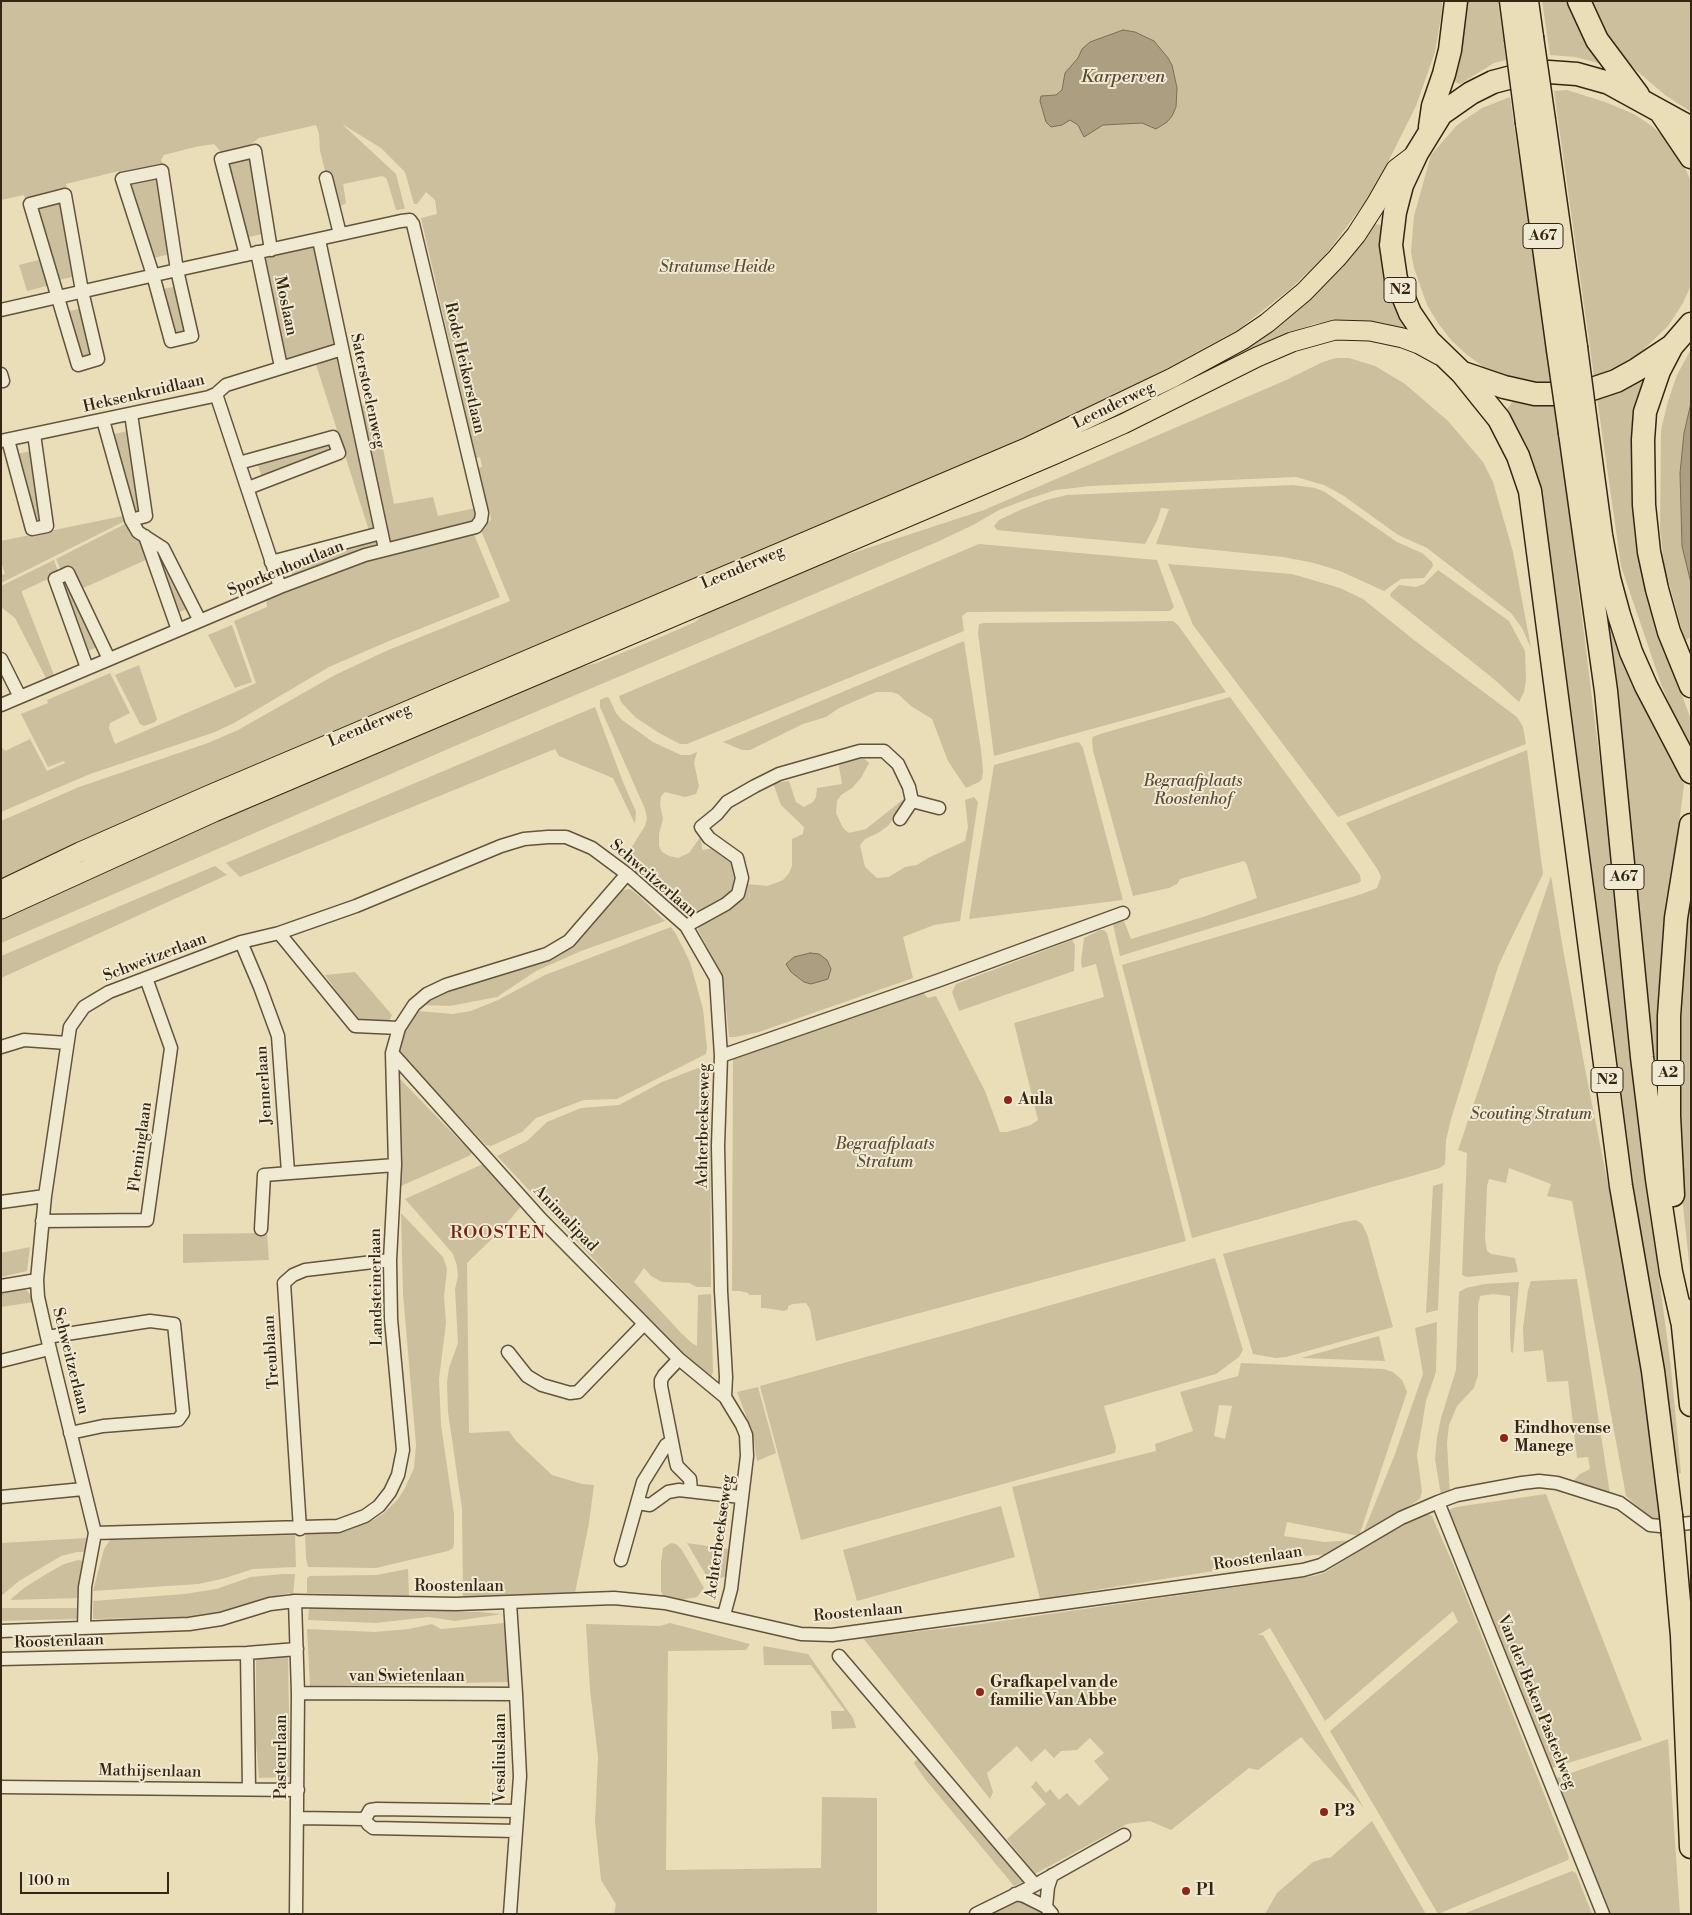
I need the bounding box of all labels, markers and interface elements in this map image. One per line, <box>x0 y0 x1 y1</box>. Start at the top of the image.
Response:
water label: Karperven <box>1081 67 1165 89</box>
road number: A67 <box>1523 224 1563 248</box>
park label: Stratumse Heide <box>659 258 775 278</box>
street label: Moslaan <box>269 274 301 338</box>
road number: N2 <box>1384 278 1416 302</box>
street label: Rode Heikorstlaan <box>440 301 488 435</box>
street label: Saterstoelenweg <box>345 332 389 450</box>
street label: Heksenkruidlaan <box>81 371 207 417</box>
street label: Leenderweg <box>1070 378 1158 434</box>
street label: Sporkenhoutlaan <box>225 537 347 601</box>
street label: Leenderweg <box>699 542 787 594</box>
street label: Leenderweg <box>326 700 414 752</box>
park label: Begraafplaats Roostenhof <box>1143 772 1243 810</box>
street label: Schweitzerlaan <box>605 836 701 922</box>
road number: A67 <box>1604 864 1644 890</box>
street label: Schweitzerlaan <box>101 929 209 987</box>
street label: Jennerlaan <box>253 1045 277 1125</box>
road number: A2 <box>1652 1060 1684 1086</box>
street label: Achterbeekseweg <box>693 1063 715 1189</box>
road number: N2 <box>1591 1068 1623 1092</box>
place label: Aula <box>1018 1090 1053 1110</box>
marker: Aula <box>1002 1094 1014 1106</box>
street label: Fleminglaan <box>125 1101 157 1193</box>
park label: Scouting Stratum <box>1470 1105 1592 1125</box>
park label: Begraafplaats Stratum <box>835 1135 935 1173</box>
street label: Animalipad <box>529 1182 601 1256</box>
district label: ROOSTEN <box>449 1223 547 1245</box>
street label: Landsteinerlaan <box>366 1228 388 1346</box>
street label: Schweitzerlaan <box>47 1306 93 1416</box>
street label: Treublaan <box>260 1314 284 1390</box>
place label: Eindhovense Manege <box>1514 1419 1611 1457</box>
marker: Eindhovense Manege <box>1498 1432 1510 1444</box>
street label: Achterbeekseweg <box>702 1474 738 1600</box>
street label: Roostenlaan <box>1212 1543 1304 1575</box>
street label: Roostenlaan <box>414 1577 504 1597</box>
street label: Roostenlaan <box>813 1600 903 1626</box>
street label: Van der Beken Pasteelweg <box>1492 1612 1580 1792</box>
street label: Roostenlaan <box>14 1631 104 1653</box>
street label: van Swietenlaan <box>349 1667 465 1687</box>
place label: Grafkapel van de familie Van Abbe <box>990 1673 1118 1711</box>
marker: Grafkapel van de familie Van Abbe <box>974 1686 986 1698</box>
street label: Vesaliuslaan <box>491 1713 511 1803</box>
street label: Pasteurlaan <box>272 1714 292 1800</box>
street label: Mathijsenlaan <box>98 1762 202 1782</box>
place label: P3 <box>1334 1802 1355 1822</box>
marker: P3 <box>1318 1806 1330 1818</box>
scale bar <box>22 1862 171 1894</box>
text: 100 m <box>28 1871 70 1890</box>
place label: P1 <box>1196 1881 1215 1901</box>
marker: P1 <box>1180 1885 1192 1897</box>

